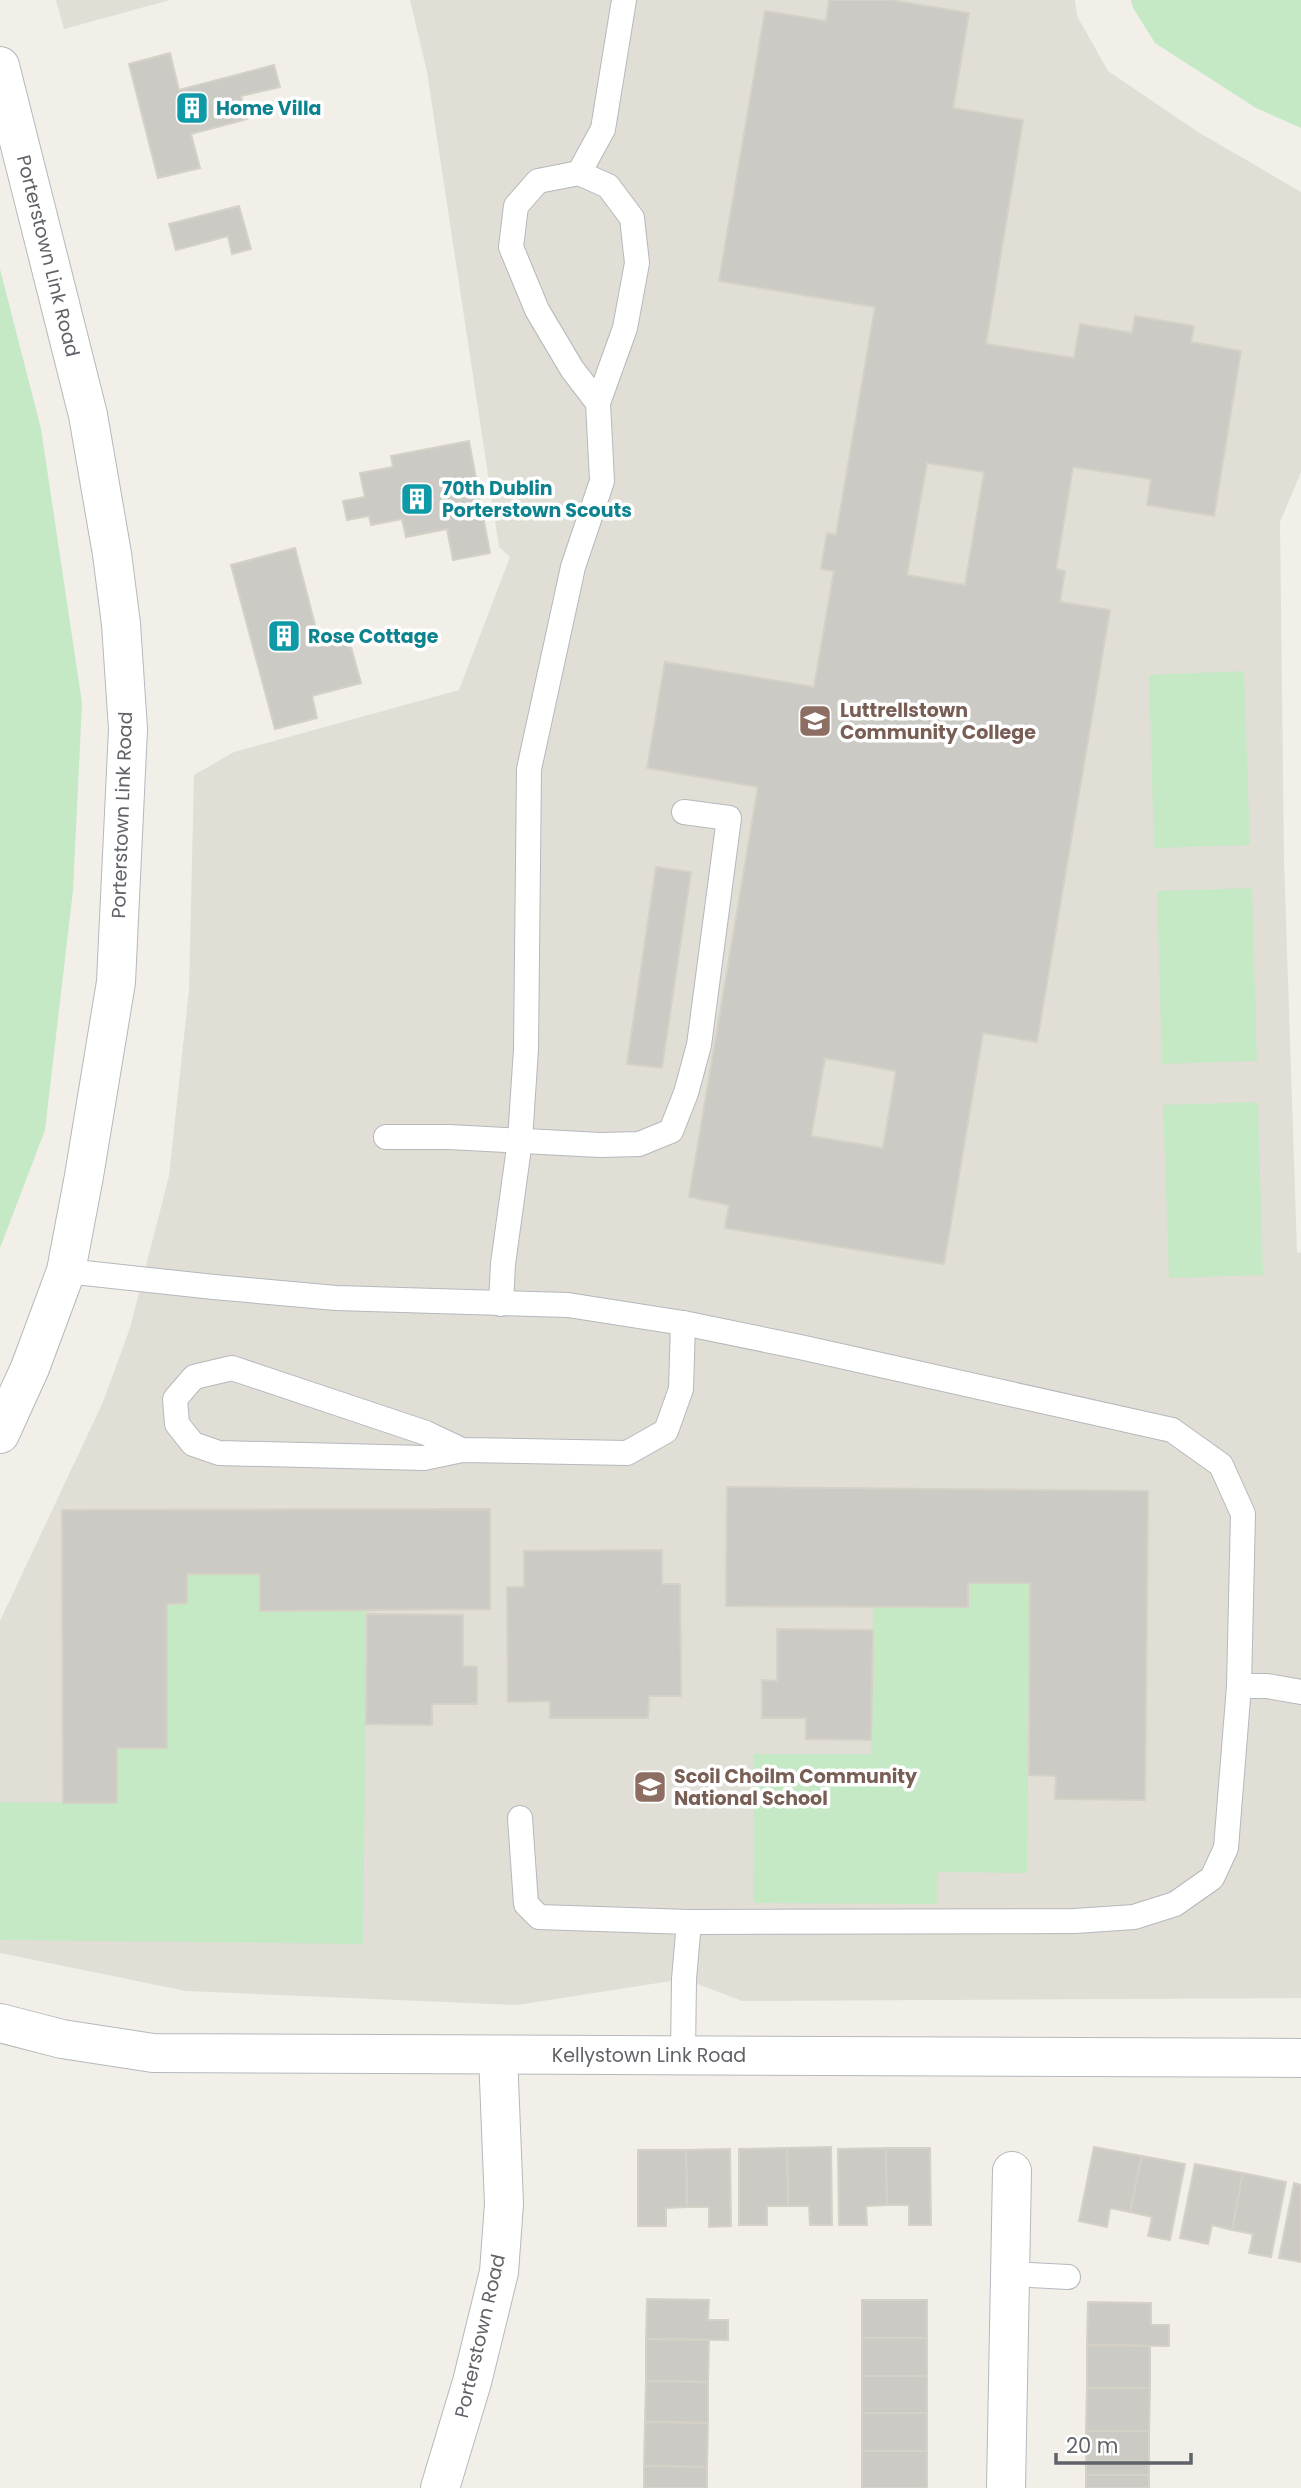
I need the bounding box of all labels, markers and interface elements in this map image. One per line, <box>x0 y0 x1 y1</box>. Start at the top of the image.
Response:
building icon: Home Villa <box>173 89 211 127</box>
place label: Home Villa <box>216 95 321 122</box>
street label: Porterstown Link Road <box>10 152 86 360</box>
place label: 70th Dublin Porterstown Scouts <box>442 475 632 524</box>
building icon: 70th Dublin Porterstown Scouts <box>398 480 436 518</box>
building icon: Rose Cottage <box>265 617 303 655</box>
place label: Rose Cottage <box>308 623 439 650</box>
place label: Luttrellstown Community College <box>840 697 1036 746</box>
school or university icon: Luttrellstown Community College <box>796 702 834 740</box>
street label: Porterstown Link Road <box>105 711 139 919</box>
place label: Scoil Choilm Community National School <box>674 1763 918 1812</box>
school or university icon: Scoil Choilm Community National School <box>631 1768 669 1806</box>
street label: Kellystown Link Road <box>552 2042 746 2069</box>
street label: Porterstown Road <box>448 2251 512 2421</box>
scale bar <box>1056 2422 1191 2466</box>
text: 20 m <box>1066 2431 1119 2460</box>

